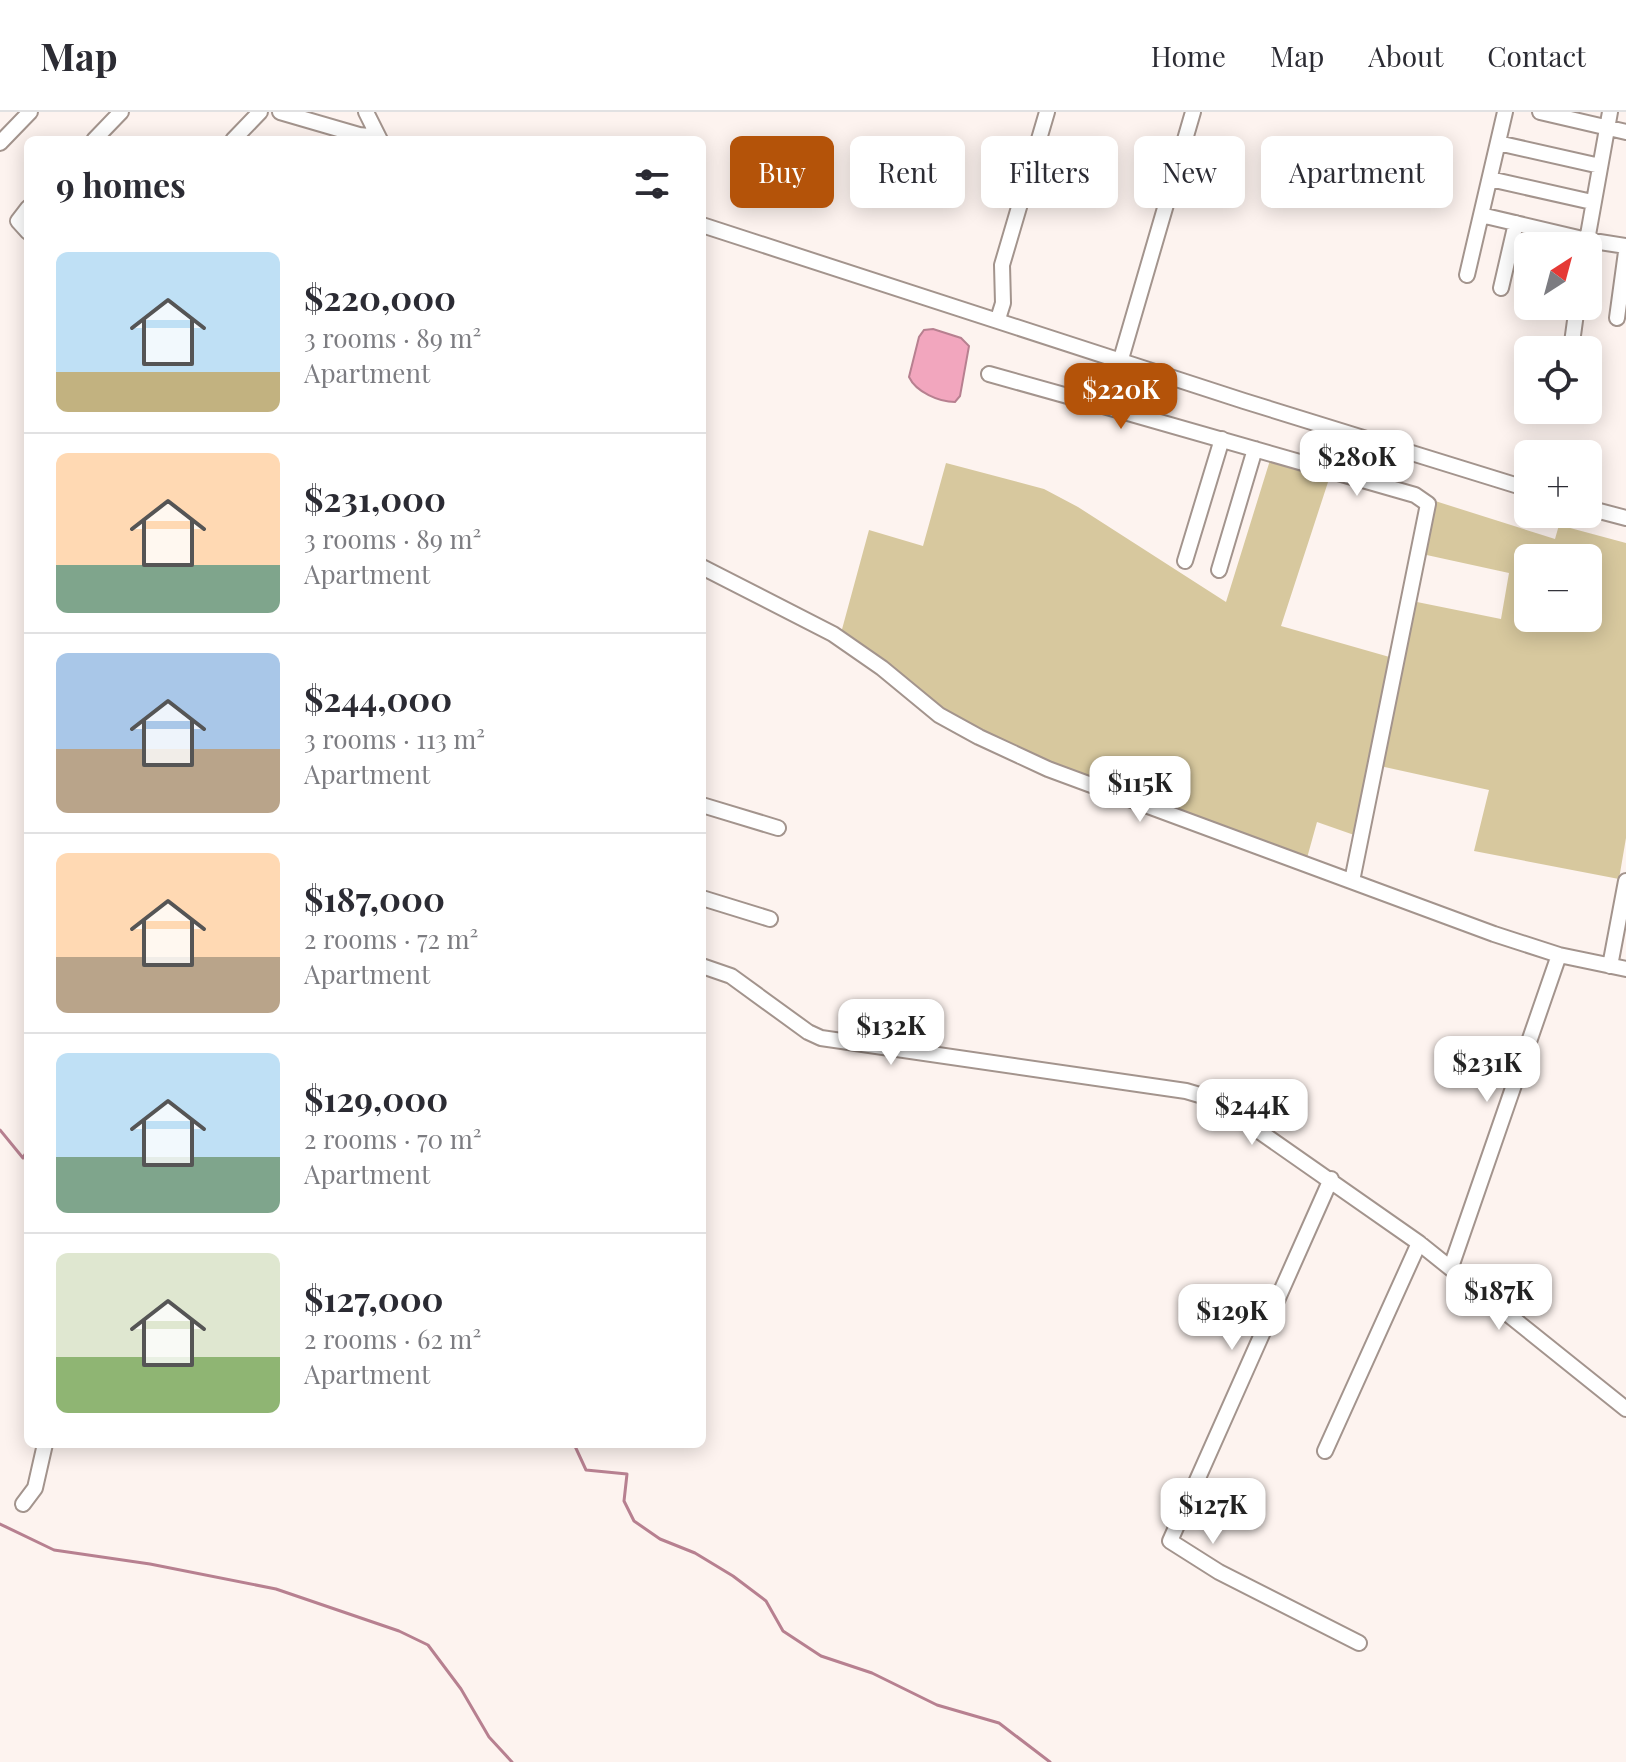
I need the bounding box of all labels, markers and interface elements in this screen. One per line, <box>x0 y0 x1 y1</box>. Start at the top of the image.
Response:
text: Map <box>40 30 117 81</box>
text: Home <box>1151 37 1226 74</box>
text: Map <box>1270 37 1324 74</box>
text: About <box>1368 37 1443 74</box>
text: Contact <box>1487 37 1586 74</box>
chip: Buy <box>730 136 834 208</box>
chip: Rent <box>850 136 965 208</box>
chip: Filters <box>981 136 1118 208</box>
chip: New <box>1134 136 1245 208</box>
chip: Apartment <box>1261 136 1453 208</box>
text: 9 homes <box>56 161 186 207</box>
icon: filters <box>630 162 674 206</box>
north arrow <box>1514 232 1602 320</box>
map controls <box>1514 232 1602 632</box>
text: $220,000 <box>304 274 456 320</box>
icon: home <box>120 284 216 380</box>
text: 3 rooms · 89 m² <box>304 320 481 355</box>
button: locate <box>1514 336 1602 424</box>
text: Apartment <box>304 355 430 390</box>
pin: $220K <box>1065 363 1177 431</box>
text: $220K <box>1082 371 1160 406</box>
pin: $280K <box>1301 430 1413 498</box>
text: $280K <box>1318 438 1396 473</box>
button: + <box>1514 440 1602 528</box>
text: $231,000 <box>304 475 446 521</box>
icon: home <box>120 485 216 581</box>
text: 3 rooms · 89 m² <box>304 521 481 556</box>
button: − <box>1514 544 1602 632</box>
text: Apartment <box>304 556 430 591</box>
text: $244,000 <box>304 675 452 721</box>
icon: home <box>120 685 216 781</box>
text: 3 rooms · 113 m² <box>304 721 485 756</box>
text: Apartment <box>304 756 430 791</box>
pin: $115K <box>1084 756 1196 824</box>
text: $115K <box>1107 764 1173 799</box>
text: $187,000 <box>304 875 445 921</box>
icon: home <box>120 885 216 981</box>
text: 2 rooms · 72 m² <box>304 921 478 956</box>
text: Apartment <box>304 956 430 991</box>
pin: $132K <box>835 999 947 1067</box>
text: $132K <box>856 1007 926 1042</box>
pin: $231K <box>1431 1036 1543 1104</box>
text: $231K <box>1452 1044 1522 1079</box>
text: $129,000 <box>304 1075 448 1121</box>
pin: $244K <box>1196 1079 1308 1147</box>
icon: home <box>120 1085 216 1181</box>
text: $244K <box>1215 1087 1289 1122</box>
text: 2 rooms · 70 m² <box>304 1121 482 1156</box>
text: Apartment <box>304 1156 430 1191</box>
pin: $187K <box>1443 1264 1555 1332</box>
text: $187K <box>1464 1272 1534 1307</box>
text: $127,000 <box>304 1275 444 1321</box>
pin: $129K <box>1176 1284 1288 1352</box>
icon: home <box>120 1285 216 1381</box>
text: $129K <box>1196 1292 1268 1327</box>
text: 2 rooms · 62 m² <box>304 1321 481 1356</box>
text: Apartment <box>304 1356 430 1391</box>
pin: $127K <box>1157 1478 1269 1546</box>
text: $127K <box>1179 1486 1247 1521</box>

